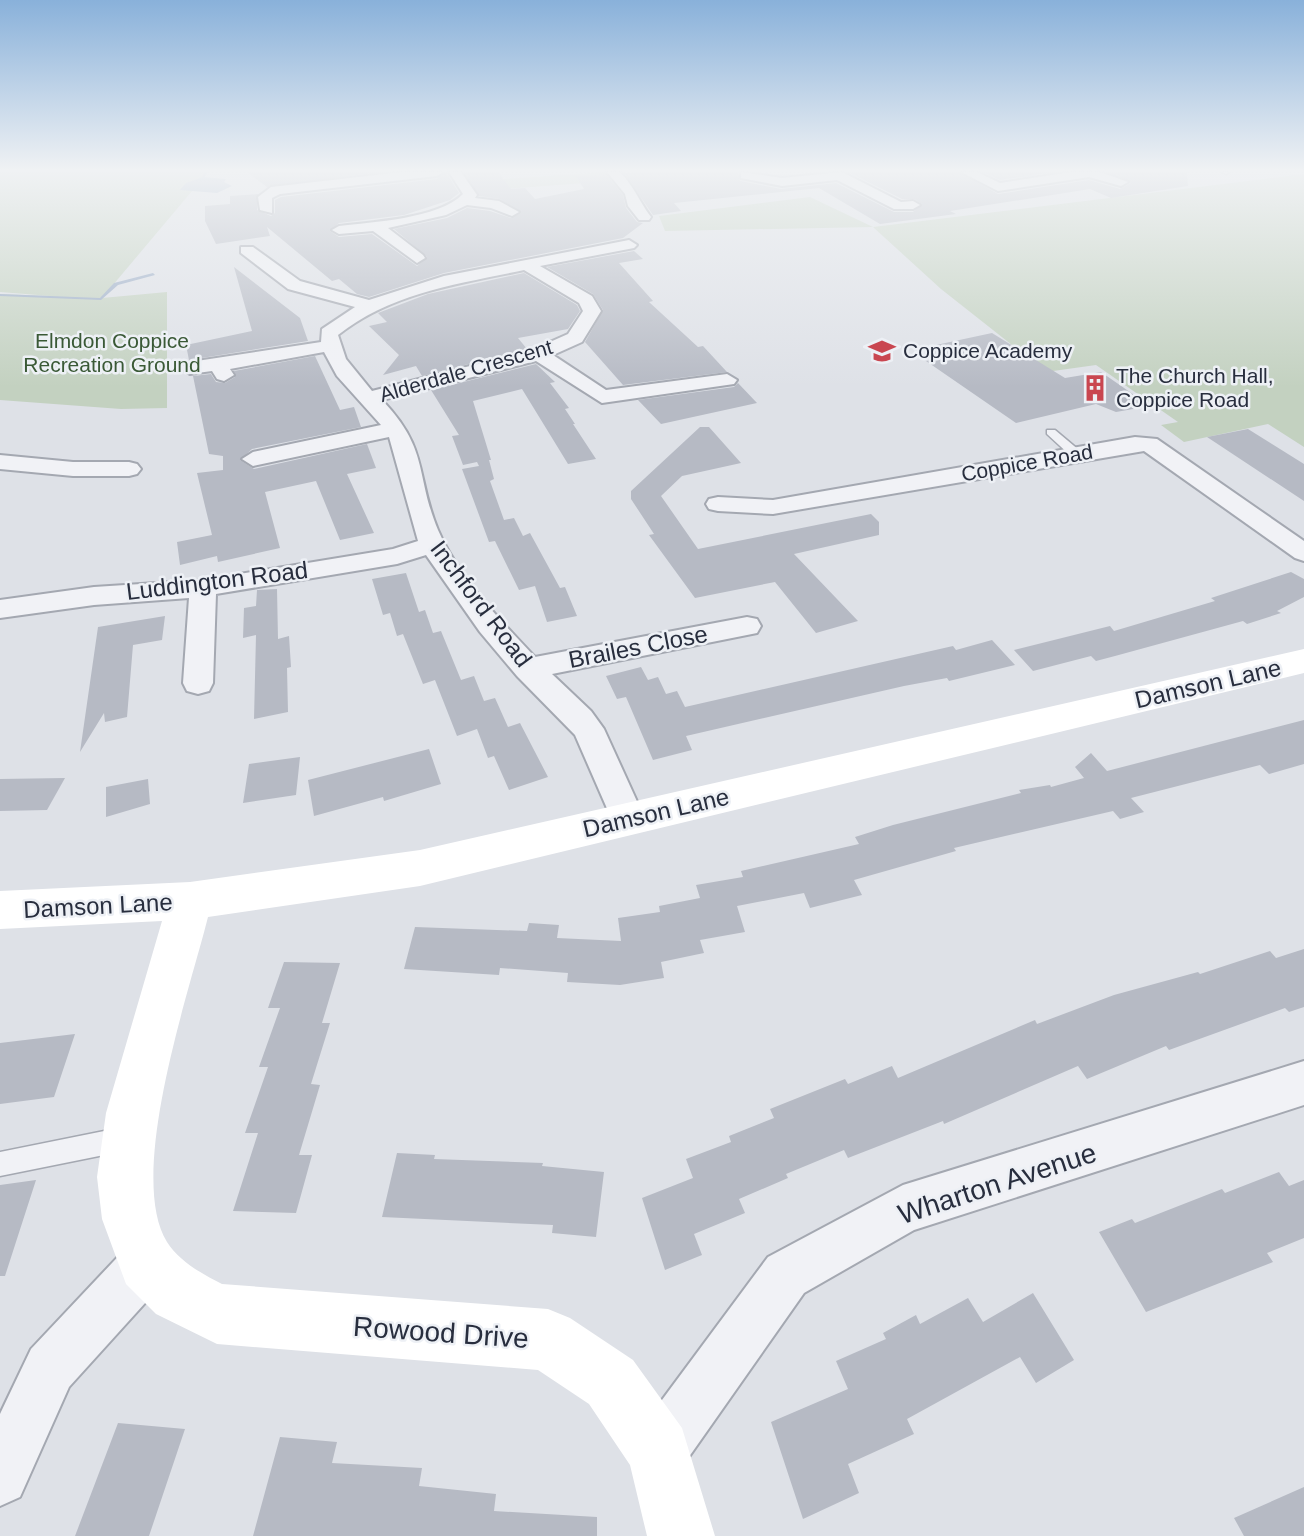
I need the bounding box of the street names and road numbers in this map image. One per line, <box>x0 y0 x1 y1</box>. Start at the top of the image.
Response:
street label: Alderdale Crescent <box>377 335 555 406</box>
street label: Coppice Road <box>959 440 1094 485</box>
street label: Inchford Road <box>425 535 538 672</box>
street label: Luddington Road <box>125 556 309 605</box>
street label: Brailes Close <box>566 620 710 673</box>
street label: Damson Lane <box>1132 654 1284 713</box>
street label: Damson Lane <box>580 783 732 842</box>
street label: Damson Lane <box>23 888 173 923</box>
street label: Wharton Avenue <box>894 1137 1100 1230</box>
street label: Rowood Drive <box>352 1311 530 1354</box>

